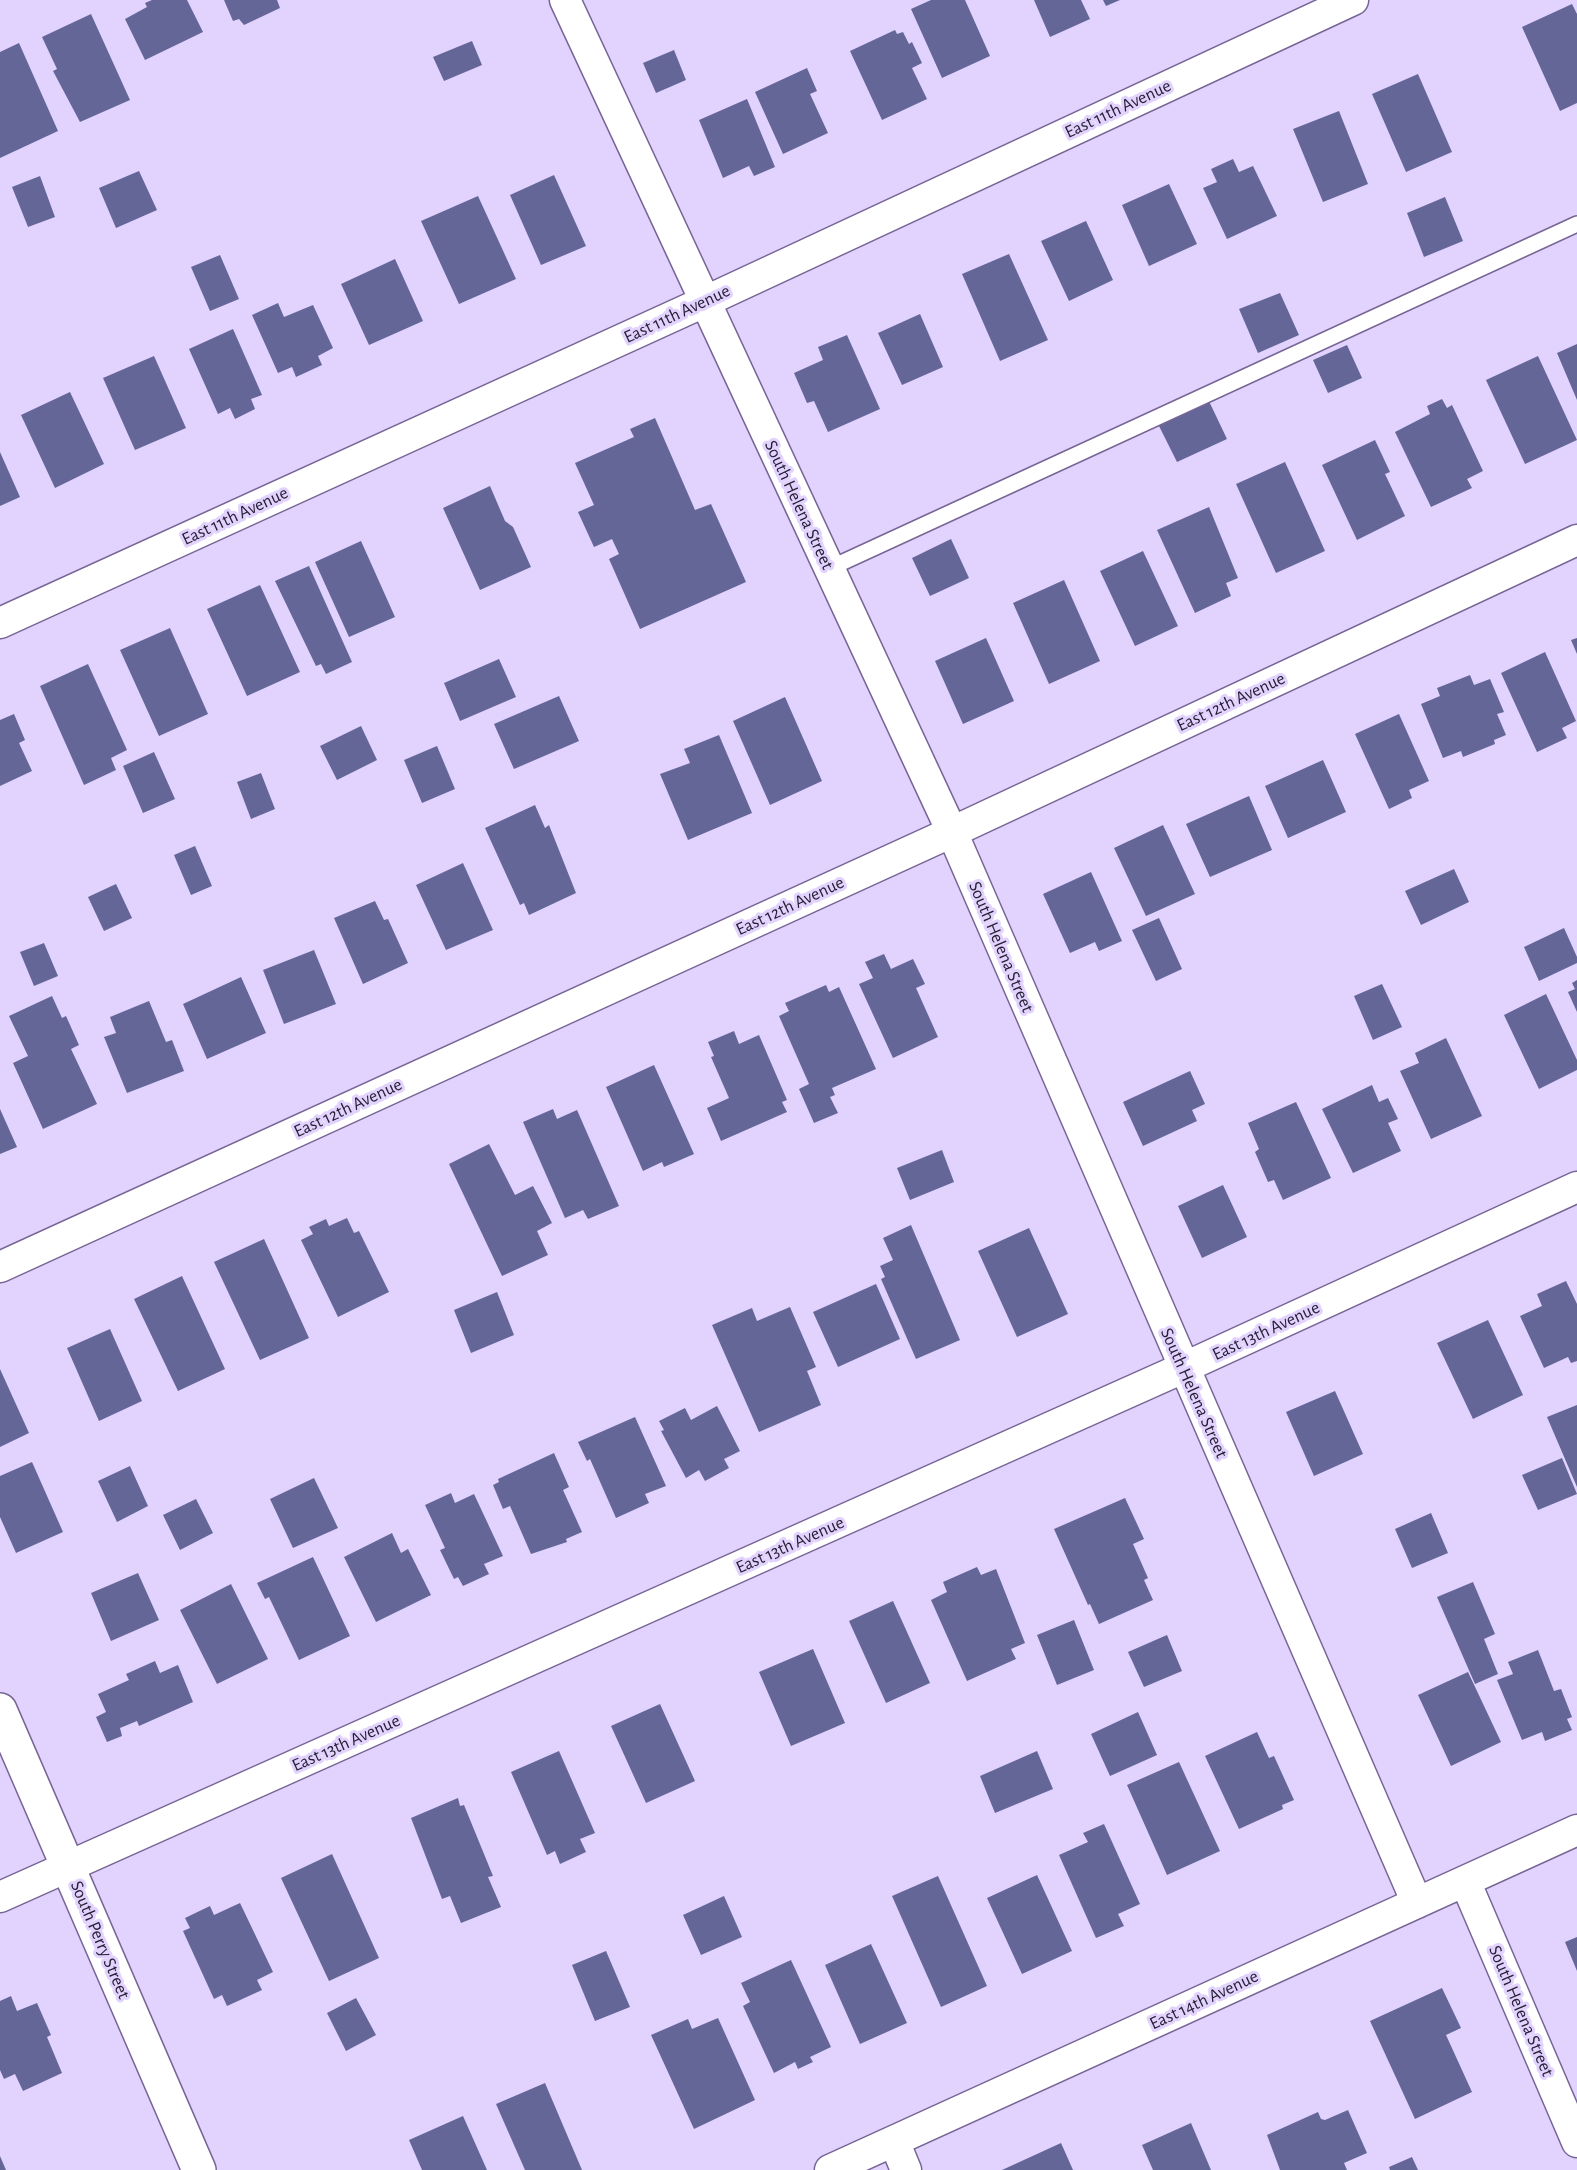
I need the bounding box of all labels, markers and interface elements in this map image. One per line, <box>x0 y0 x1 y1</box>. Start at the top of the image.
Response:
street label: East 11th Avenue <box>1061 75 1175 143</box>
street label: East 11th Avenue <box>620 280 734 348</box>
street label: South Helena Street <box>760 437 838 573</box>
street label: East 11th Avenue <box>178 482 292 550</box>
street label: East 12th Avenue <box>1173 668 1289 736</box>
street label: East 12th Avenue <box>732 872 848 940</box>
street label: South Helena Street <box>964 878 1038 1016</box>
street label: East 12th Avenue <box>290 1074 406 1142</box>
street label: East 13th Avenue <box>1209 1297 1323 1365</box>
street label: South Helena Street <box>1156 1325 1232 1461</box>
street label: East 13th Avenue <box>733 1512 847 1578</box>
street label: East 13th Avenue <box>289 1710 403 1776</box>
street label: South Perry Street <box>65 1878 135 2002</box>
street label: South Helena Street <box>1484 1942 1558 2080</box>
street label: East 14th Avenue <box>1146 1965 1262 2035</box>

